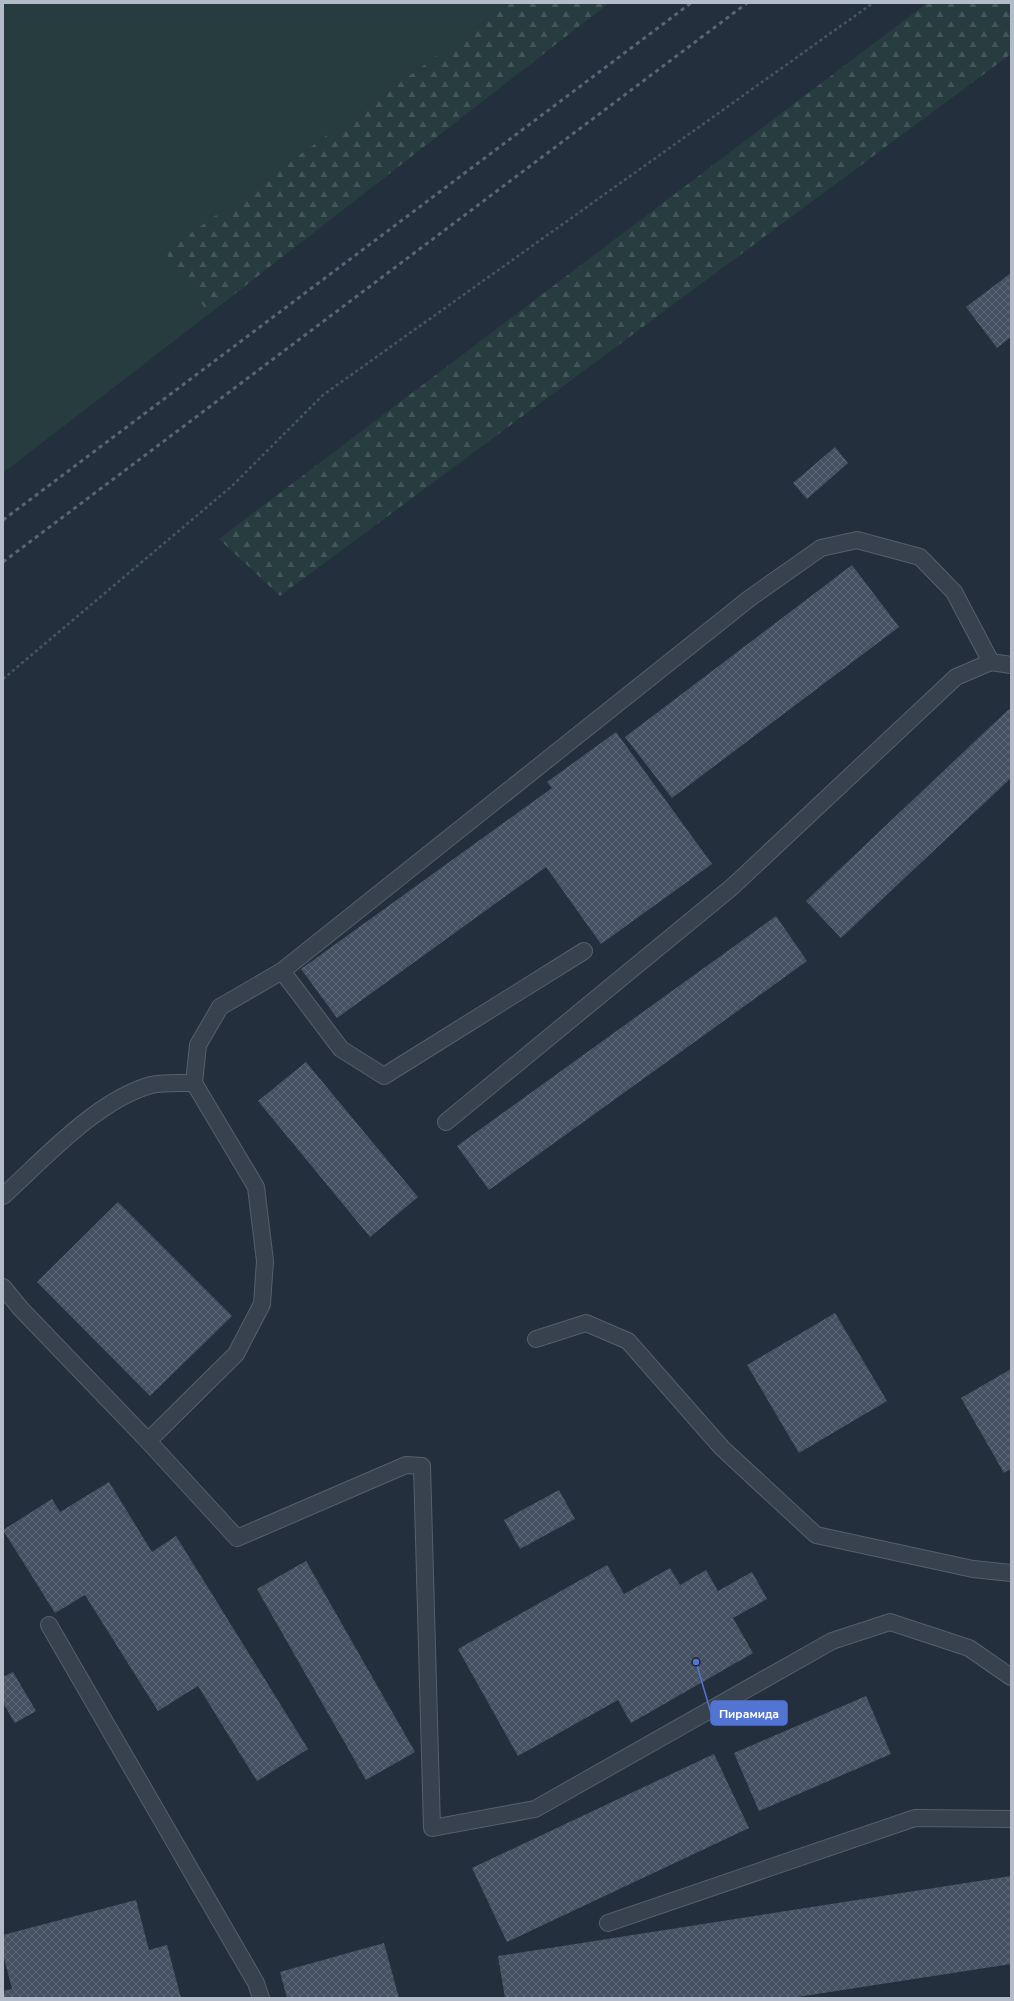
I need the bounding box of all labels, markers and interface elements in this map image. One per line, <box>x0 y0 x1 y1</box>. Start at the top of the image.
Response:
callout: Пирамида <box>711 1701 787 1725</box>
text: Пирамида <box>719 1706 779 1722</box>

